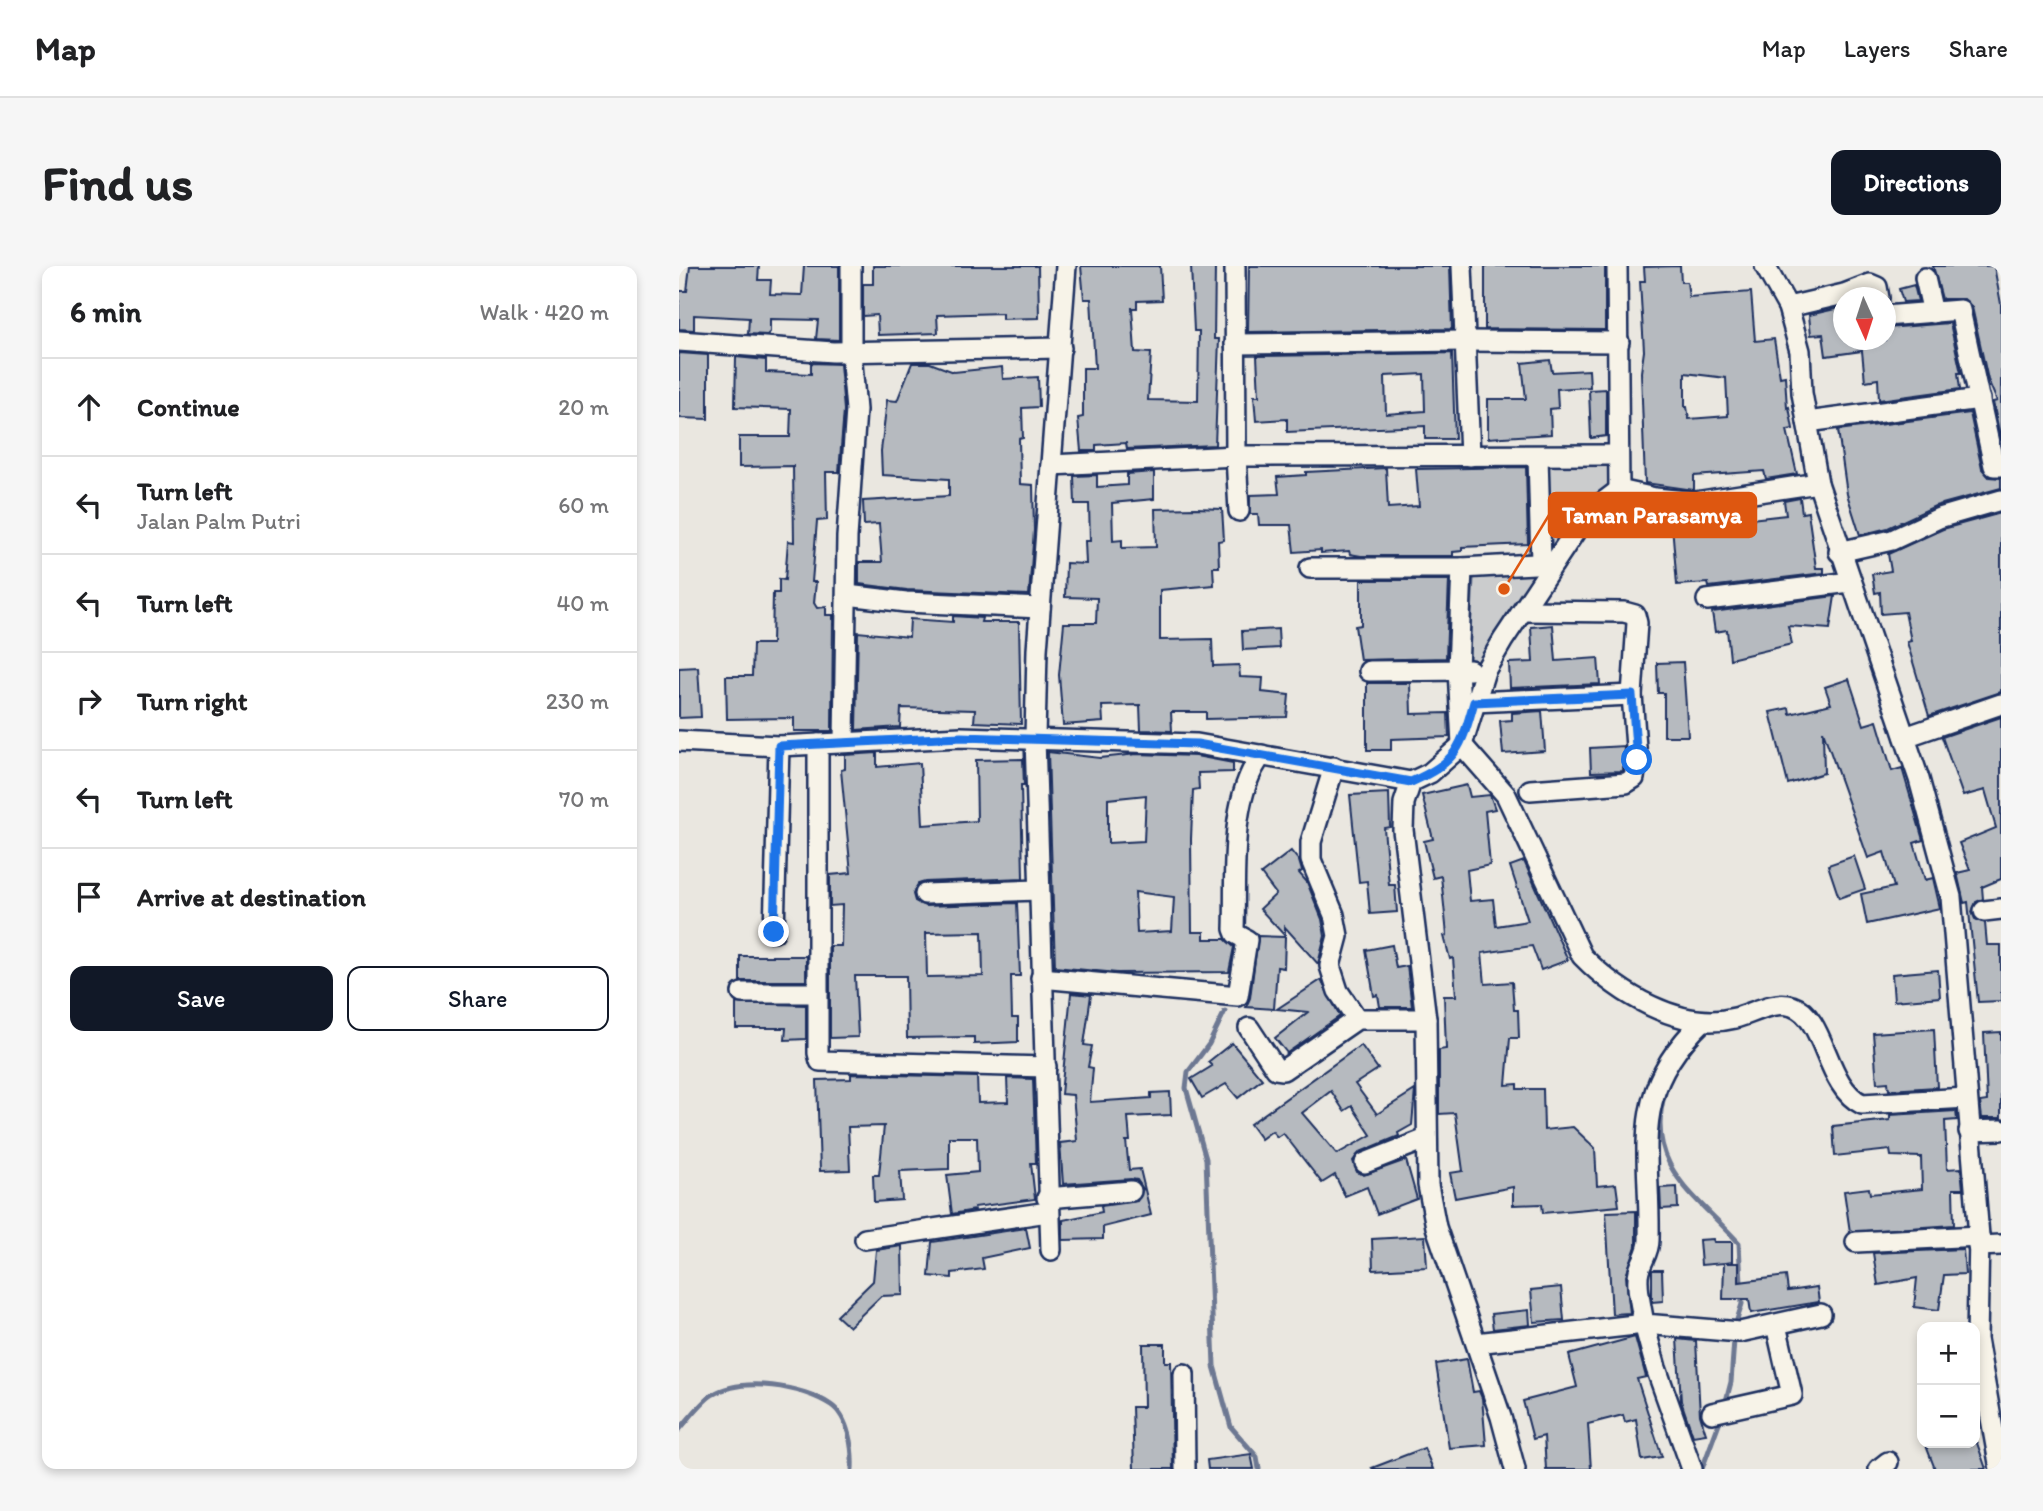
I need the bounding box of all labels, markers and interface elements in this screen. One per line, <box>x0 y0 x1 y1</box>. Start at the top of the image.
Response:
text: Map <box>35 29 96 68</box>
text: Map <box>1762 34 1806 63</box>
text: Layers <box>1844 34 1911 63</box>
text: Share <box>1949 34 2008 63</box>
button: Directions <box>1831 150 2001 215</box>
text: Find us <box>42 153 193 212</box>
north arrow <box>1833 287 1896 350</box>
text: 6 min <box>70 293 142 330</box>
text: Walk · 420 m <box>479 298 609 326</box>
icon: ahead <box>70 388 108 426</box>
text: Continue <box>137 391 240 423</box>
text: 20 m <box>558 393 609 421</box>
text: Turn left <box>137 475 233 507</box>
icon: left <box>70 486 108 524</box>
text: 60 m <box>558 491 609 519</box>
callout: Taman Parasamya <box>1549 493 1756 537</box>
text: Taman Parasamya <box>1561 501 1743 529</box>
text: Jalan Palm Putri <box>137 507 301 535</box>
icon: left <box>70 584 108 622</box>
text: Turn left <box>137 587 233 619</box>
text: 40 m <box>556 589 609 617</box>
icon: right <box>70 682 108 720</box>
text: Turn right <box>137 685 248 717</box>
text: 230 m <box>546 687 609 715</box>
route start <box>1621 744 1652 775</box>
icon: left <box>70 780 108 818</box>
text: Turn left <box>137 783 233 815</box>
text: 70 m <box>559 785 609 813</box>
icon: arrive <box>70 878 108 916</box>
text: Arrive at destination <box>137 881 366 913</box>
route end <box>758 916 789 947</box>
button: Save <box>70 966 333 1031</box>
button: Share <box>347 966 609 1031</box>
map controls <box>1917 1322 1980 1448</box>
button: + <box>1917 1322 1980 1385</box>
button: − <box>1917 1385 1980 1448</box>

